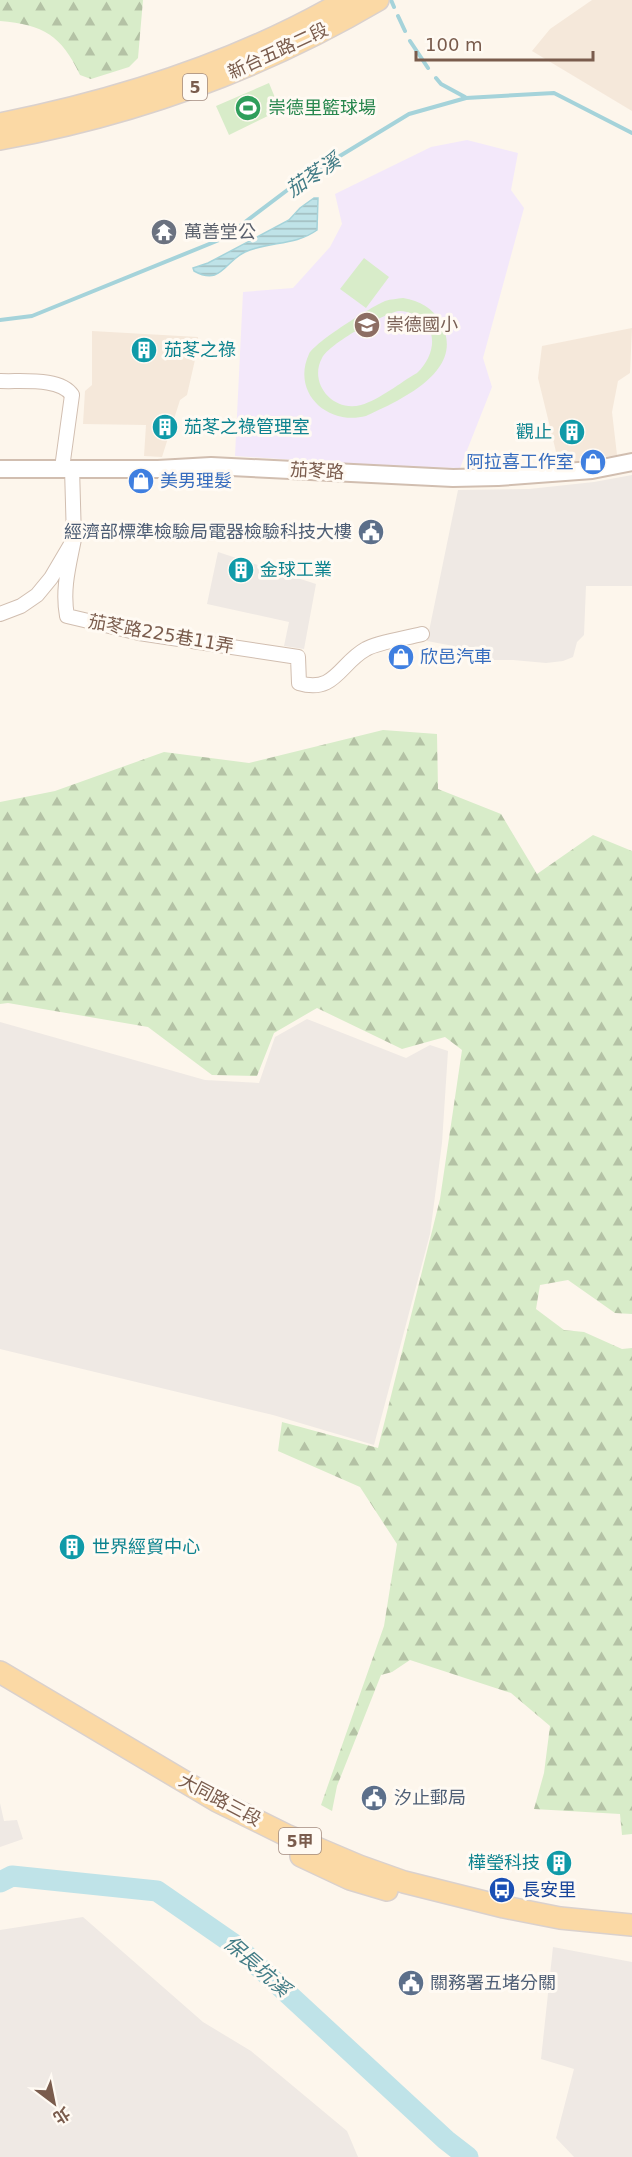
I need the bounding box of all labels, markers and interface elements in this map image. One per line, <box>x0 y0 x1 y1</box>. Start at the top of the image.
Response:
street label: 新台五路二段 <box>224 18 331 83</box>
scale bar <box>416 24 593 62</box>
text: 100 m <box>425 34 483 55</box>
road number: 5 <box>183 74 207 100</box>
sports icon: 崇德里籃球場 <box>233 93 263 123</box>
place label: 崇德里籃球場 <box>268 97 376 118</box>
water label: 茄苳溪 <box>281 147 347 202</box>
temple icon: 萬善堂公 <box>149 217 179 247</box>
place label: 萬善堂公 <box>184 221 256 242</box>
school or university icon: 崇德國小 <box>352 310 382 340</box>
place label: 崇德國小 <box>386 314 458 335</box>
building icon: 茄苳之祿 <box>129 335 159 365</box>
place label: 茄苳之祿 <box>164 339 236 360</box>
building icon: 茄苳之祿管理室 <box>150 412 180 442</box>
place label: 茄苳之祿管理室 <box>184 416 310 437</box>
building icon: 觀止 <box>557 417 587 447</box>
place label: 觀止 <box>516 421 552 442</box>
shop icon: 阿拉喜工作室 <box>578 447 608 477</box>
place label: 阿拉喜工作室 <box>466 451 574 472</box>
street label: 茄苳路 <box>290 459 345 482</box>
shop icon: 美男理髮 <box>126 466 156 496</box>
place label: 美男理髮 <box>160 470 232 491</box>
public building icon: 經濟部標準檢驗局電器檢驗科技大樓 <box>356 517 386 547</box>
place label: 經濟部標準檢驗局電器檢驗科技大樓 <box>64 521 352 542</box>
building icon: 金球工業 <box>226 555 256 585</box>
place label: 金球工業 <box>260 559 332 580</box>
street label: 茄苳路225巷11弄 <box>87 610 235 657</box>
shop icon: 欣邑汽車 <box>386 642 416 672</box>
place label: 欣邑汽車 <box>420 646 492 667</box>
building icon: 世界經貿中心 <box>57 1532 87 1562</box>
place label: 世界經貿中心 <box>92 1536 200 1557</box>
street label: 大同路三段 <box>176 1769 265 1830</box>
public building icon: 汐止郵局 <box>359 1783 389 1813</box>
place label: 汐止郵局 <box>394 1787 466 1808</box>
road number: 5甲 <box>279 1828 321 1854</box>
building icon: 樺瑩科技 <box>544 1848 574 1878</box>
place label: 樺瑩科技 <box>468 1852 540 1873</box>
bus stop icon: 長安里 <box>487 1875 517 1905</box>
place label: 長安里 <box>522 1879 576 1900</box>
water label: 保長坑溪 <box>219 1931 297 2003</box>
public building icon: 關務署五堵分關 <box>396 1968 426 1998</box>
place label: 關務署五堵分關 <box>430 1972 556 1993</box>
north arrow <box>24 2073 84 2133</box>
text: 北 <box>50 2103 74 2128</box>

